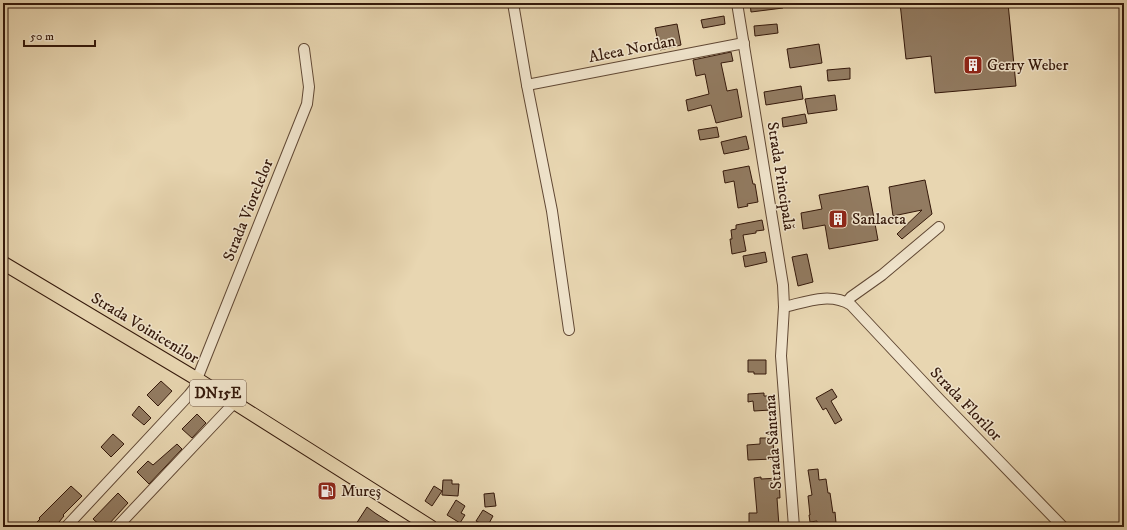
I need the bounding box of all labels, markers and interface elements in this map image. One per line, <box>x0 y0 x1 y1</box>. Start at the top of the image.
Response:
scale bar <box>24 22 95 48</box>
text: 50 m <box>30 29 54 44</box>
street label: Aleea Nordan <box>587 31 678 67</box>
building icon: Gerry Weber <box>962 54 984 76</box>
place label: Gerry Weber <box>987 55 1068 75</box>
street label: Strada Principală <box>763 120 799 232</box>
street label: Strada Viorelelor <box>218 156 278 264</box>
building icon: Sanlacta <box>827 208 849 230</box>
place label: Sanlacta <box>852 209 906 229</box>
street label: Strada Voinicenilor <box>87 288 203 368</box>
street label: Strada Florilor <box>926 363 1006 445</box>
road number: DN15E <box>190 380 246 406</box>
street label: Strada Sântana <box>760 394 786 490</box>
fuel station icon: Mureș <box>316 480 338 502</box>
place label: Mureș <box>341 481 381 501</box>

